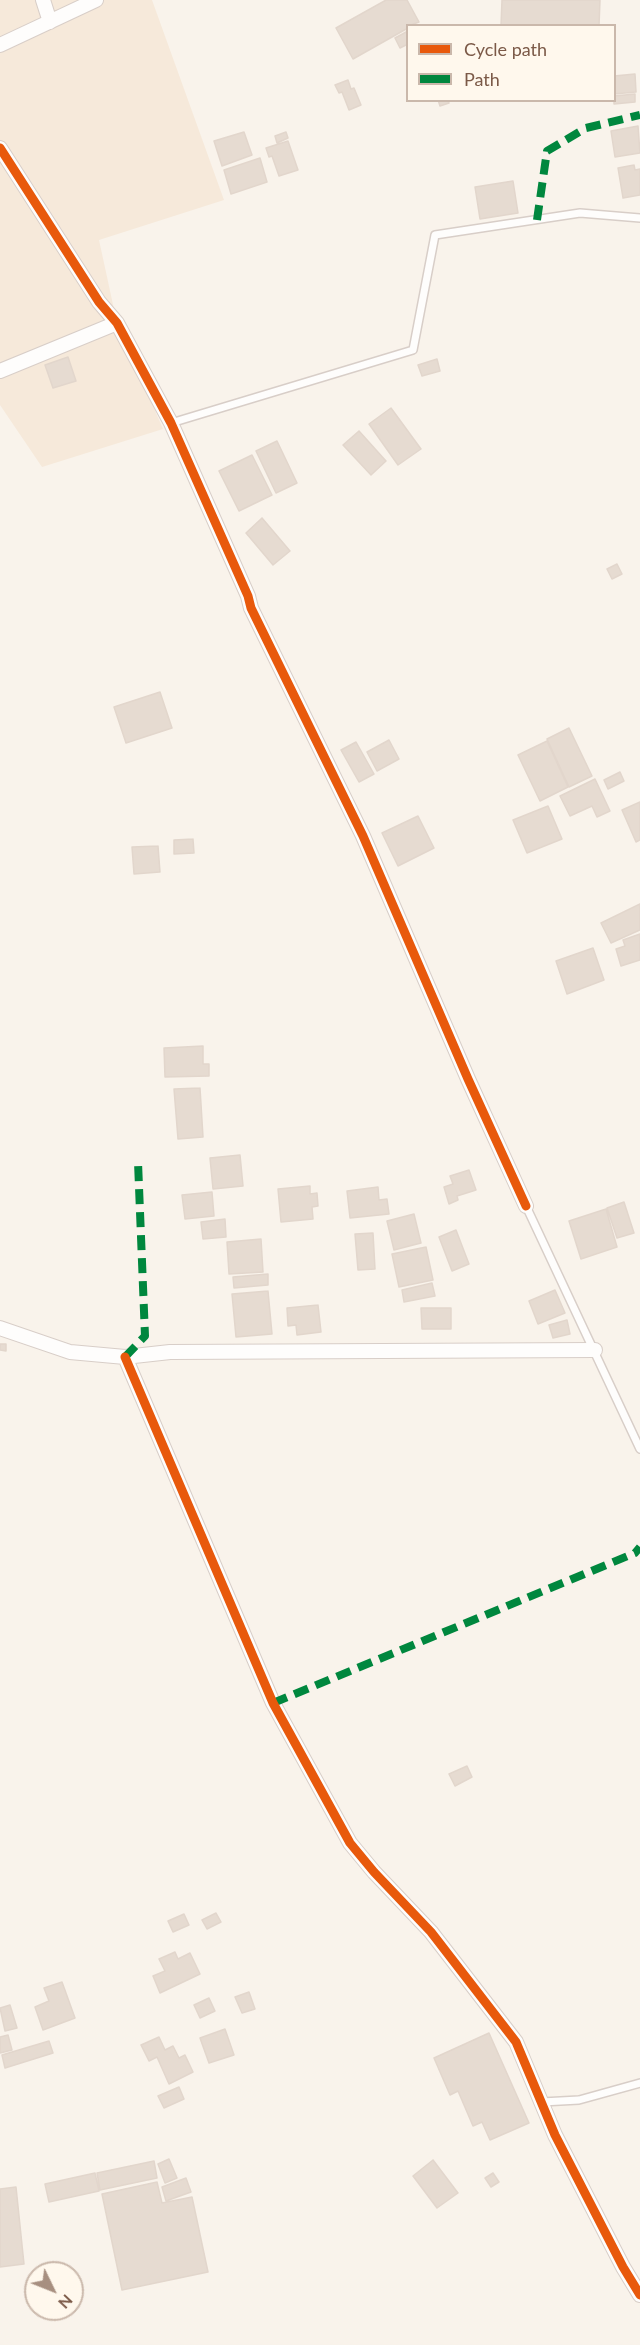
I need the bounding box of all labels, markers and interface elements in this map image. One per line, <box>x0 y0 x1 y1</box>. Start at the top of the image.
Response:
legend <box>406 24 616 102</box>
text: Cycle path <box>464 38 547 60</box>
text: Path <box>464 68 500 90</box>
north arrow <box>24 2261 84 2321</box>
text: N <box>55 2291 77 2313</box>

